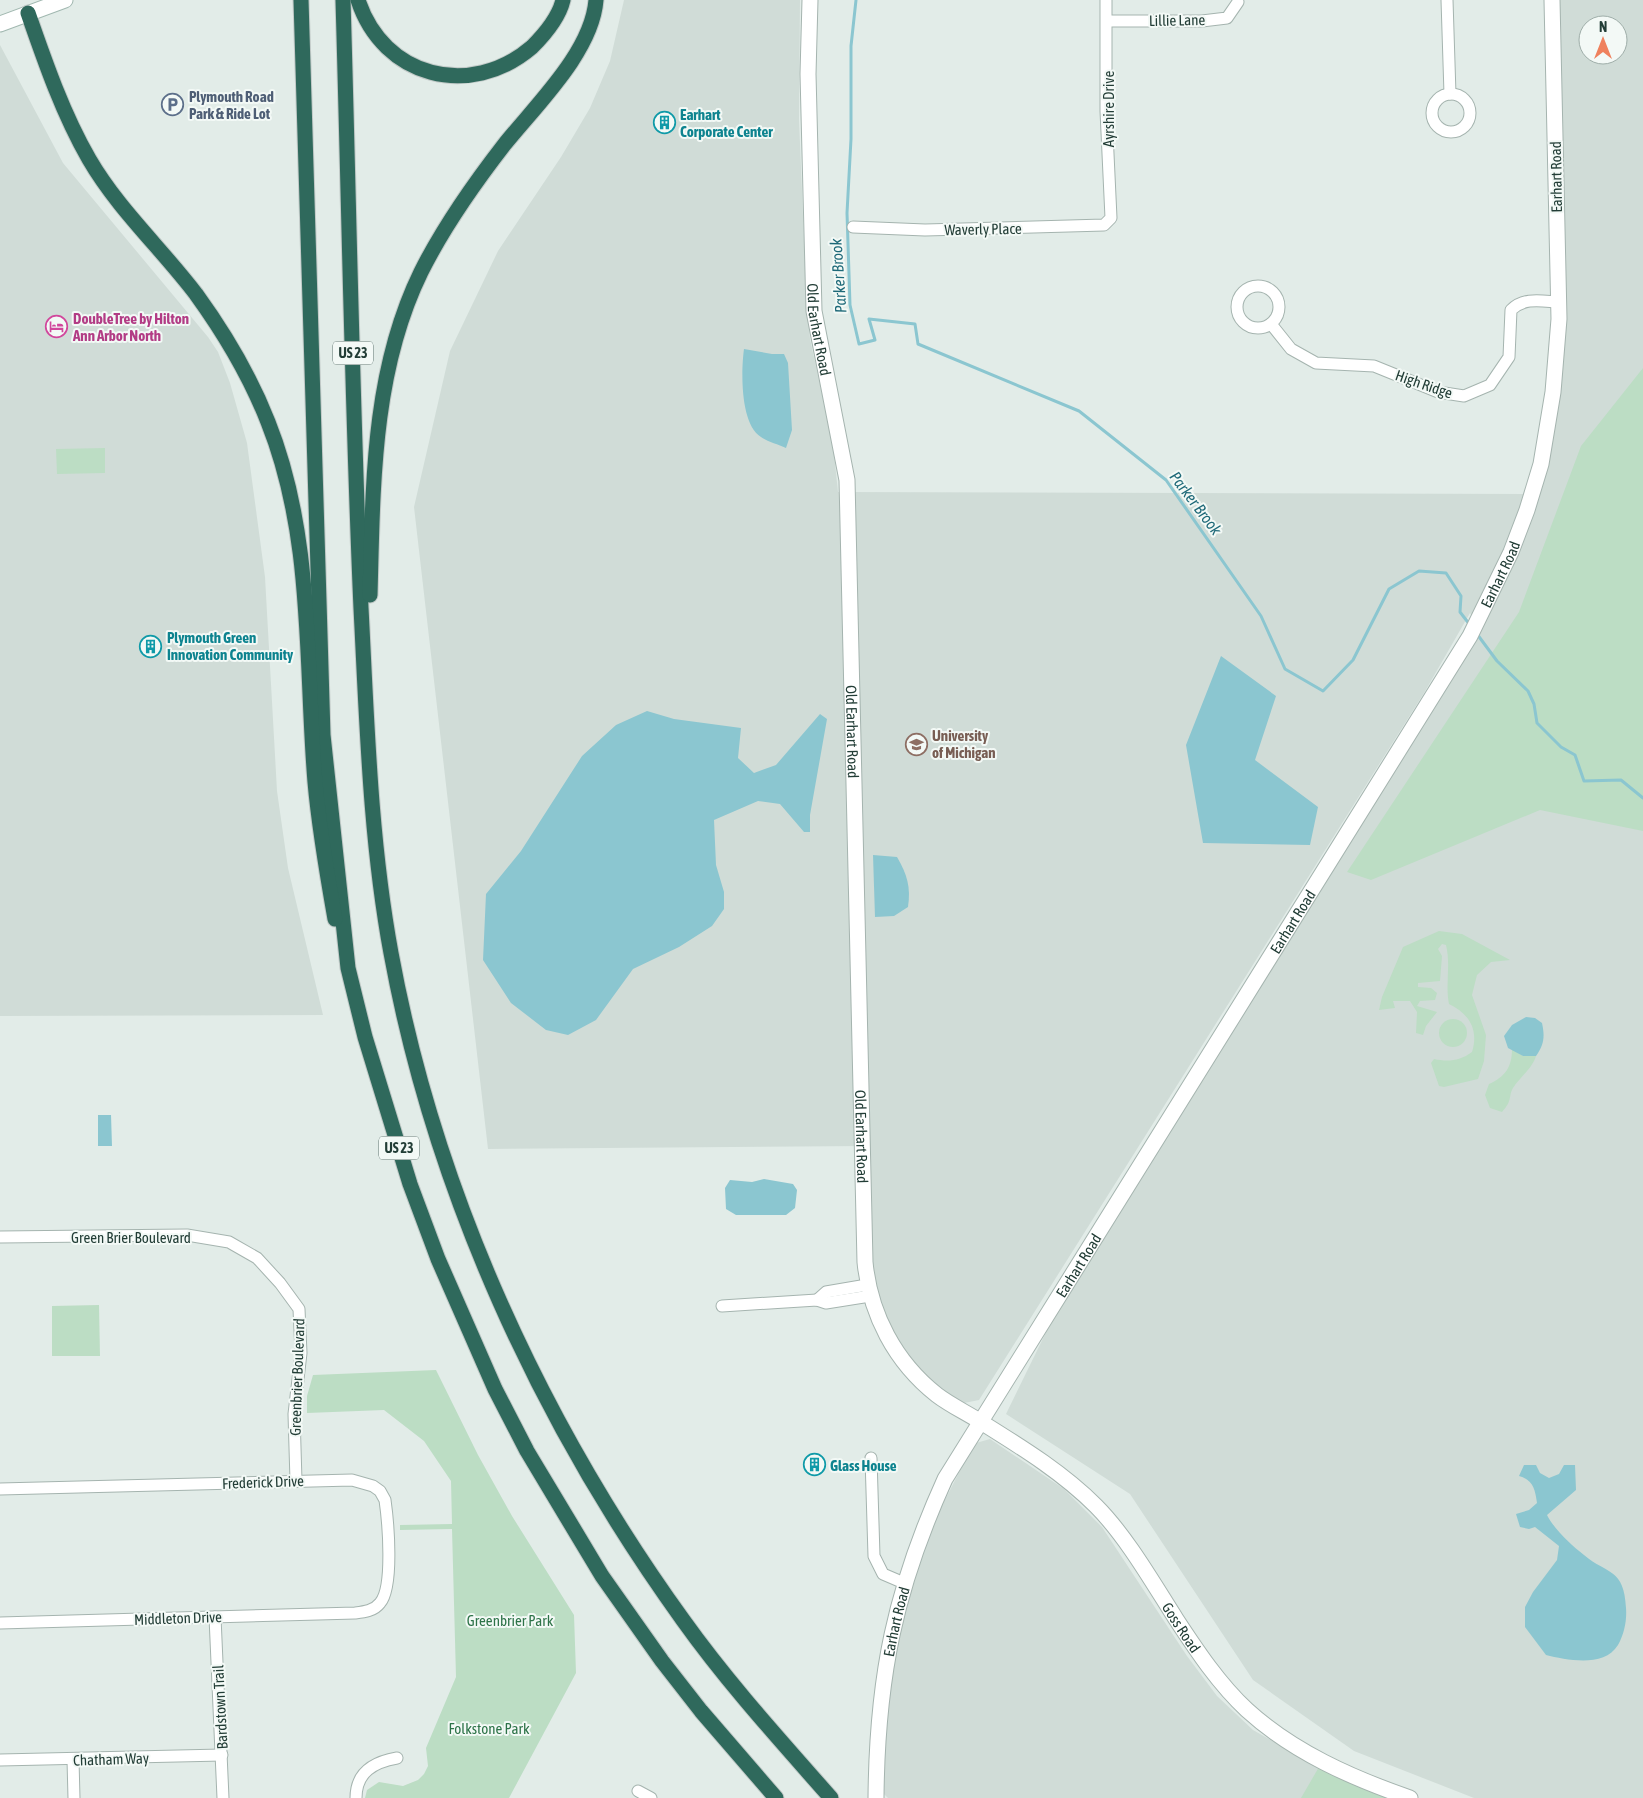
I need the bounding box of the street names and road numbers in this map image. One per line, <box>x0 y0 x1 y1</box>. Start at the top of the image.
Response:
street label: Lillie Lane <box>1149 11 1206 29</box>
street label: Ayrshire Drive <box>1100 71 1117 147</box>
street label: Earhart Road <box>1547 141 1565 213</box>
street label: Waverly Place <box>944 220 1022 238</box>
street label: Old Earhart Road <box>805 283 835 377</box>
road number: US 23 <box>333 342 373 364</box>
street label: High Ridge <box>1393 366 1455 402</box>
street label: Earhart Road <box>1477 539 1523 610</box>
street label: Old Earhart Road <box>843 685 862 778</box>
street label: Earhart Road <box>1266 887 1318 956</box>
street label: Old Earhart Road <box>853 1090 872 1183</box>
road number: US 23 <box>379 1136 419 1160</box>
street label: Green Brier Boulevard <box>71 1229 191 1246</box>
street label: Earhart Road <box>1052 1230 1104 1300</box>
street label: Greenbrier Boulevard <box>286 1318 308 1436</box>
street label: Frederick Drive <box>222 1472 304 1492</box>
street label: Earhart Road <box>879 1585 912 1658</box>
street label: Goss Road <box>1159 1599 1204 1656</box>
street label: Middleton Drive <box>134 1608 222 1628</box>
street label: Bardstown Trail <box>209 1664 231 1750</box>
street label: Chatham Way <box>73 1749 149 1769</box>

